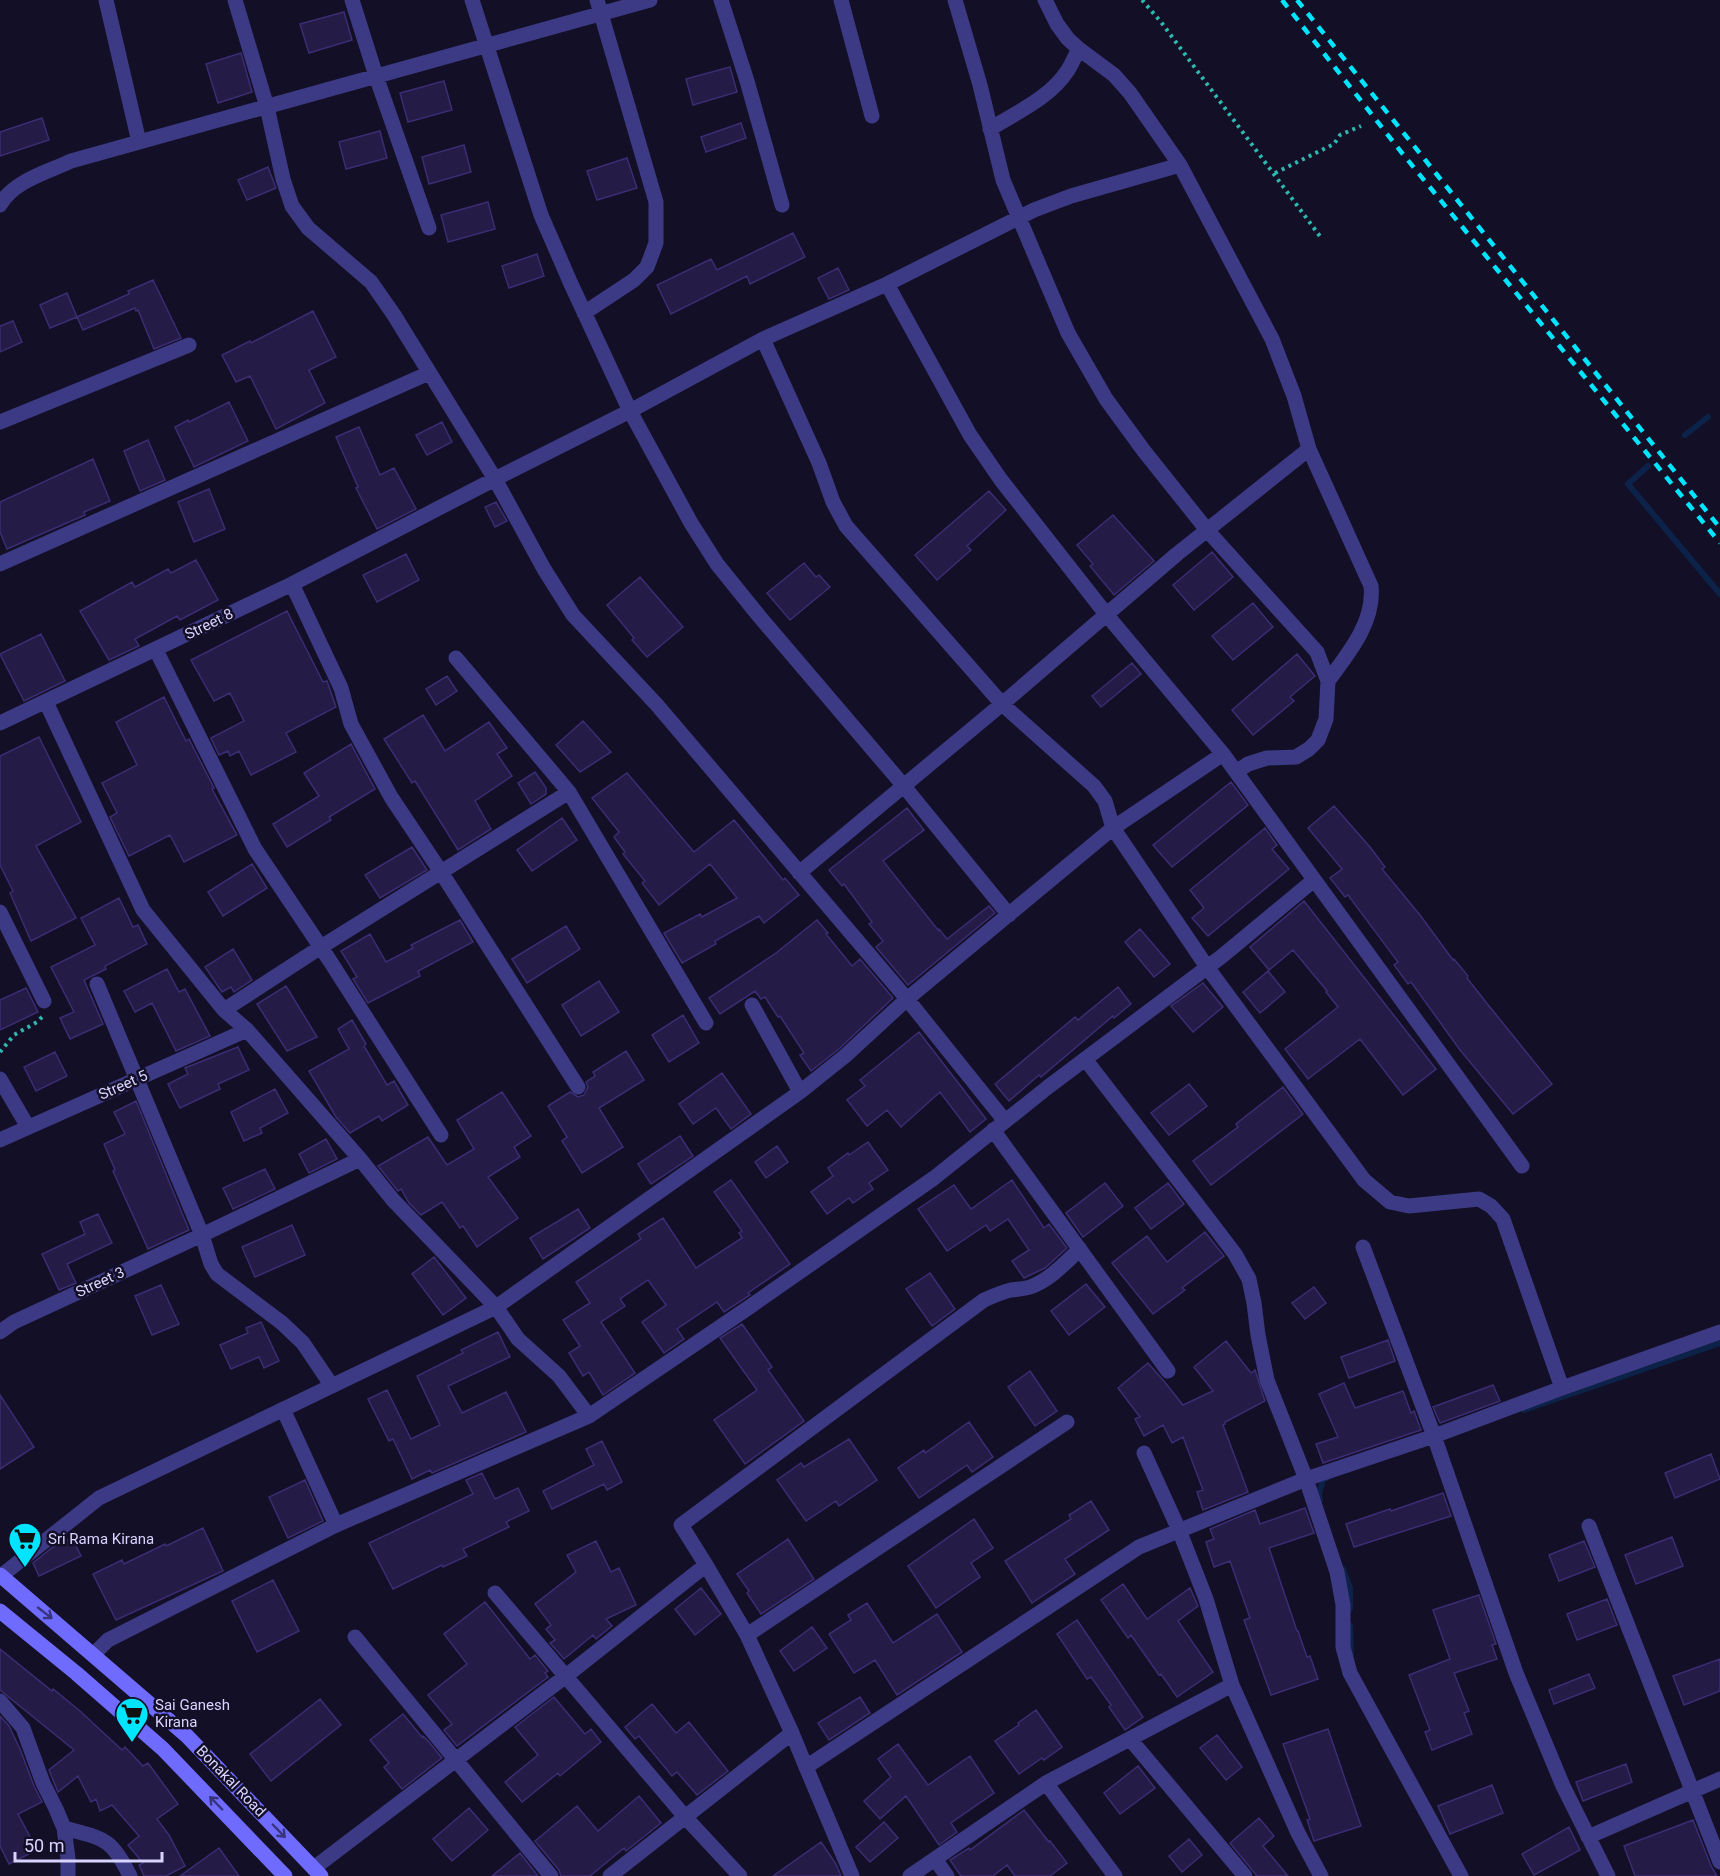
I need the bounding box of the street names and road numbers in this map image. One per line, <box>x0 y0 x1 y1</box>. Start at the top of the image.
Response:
street label: Street 8 <box>182 605 236 643</box>
street label: Street 5 <box>96 1066 150 1104</box>
street label: Street 3 <box>73 1263 127 1301</box>
street label: Bonakal Road <box>193 1742 269 1820</box>

